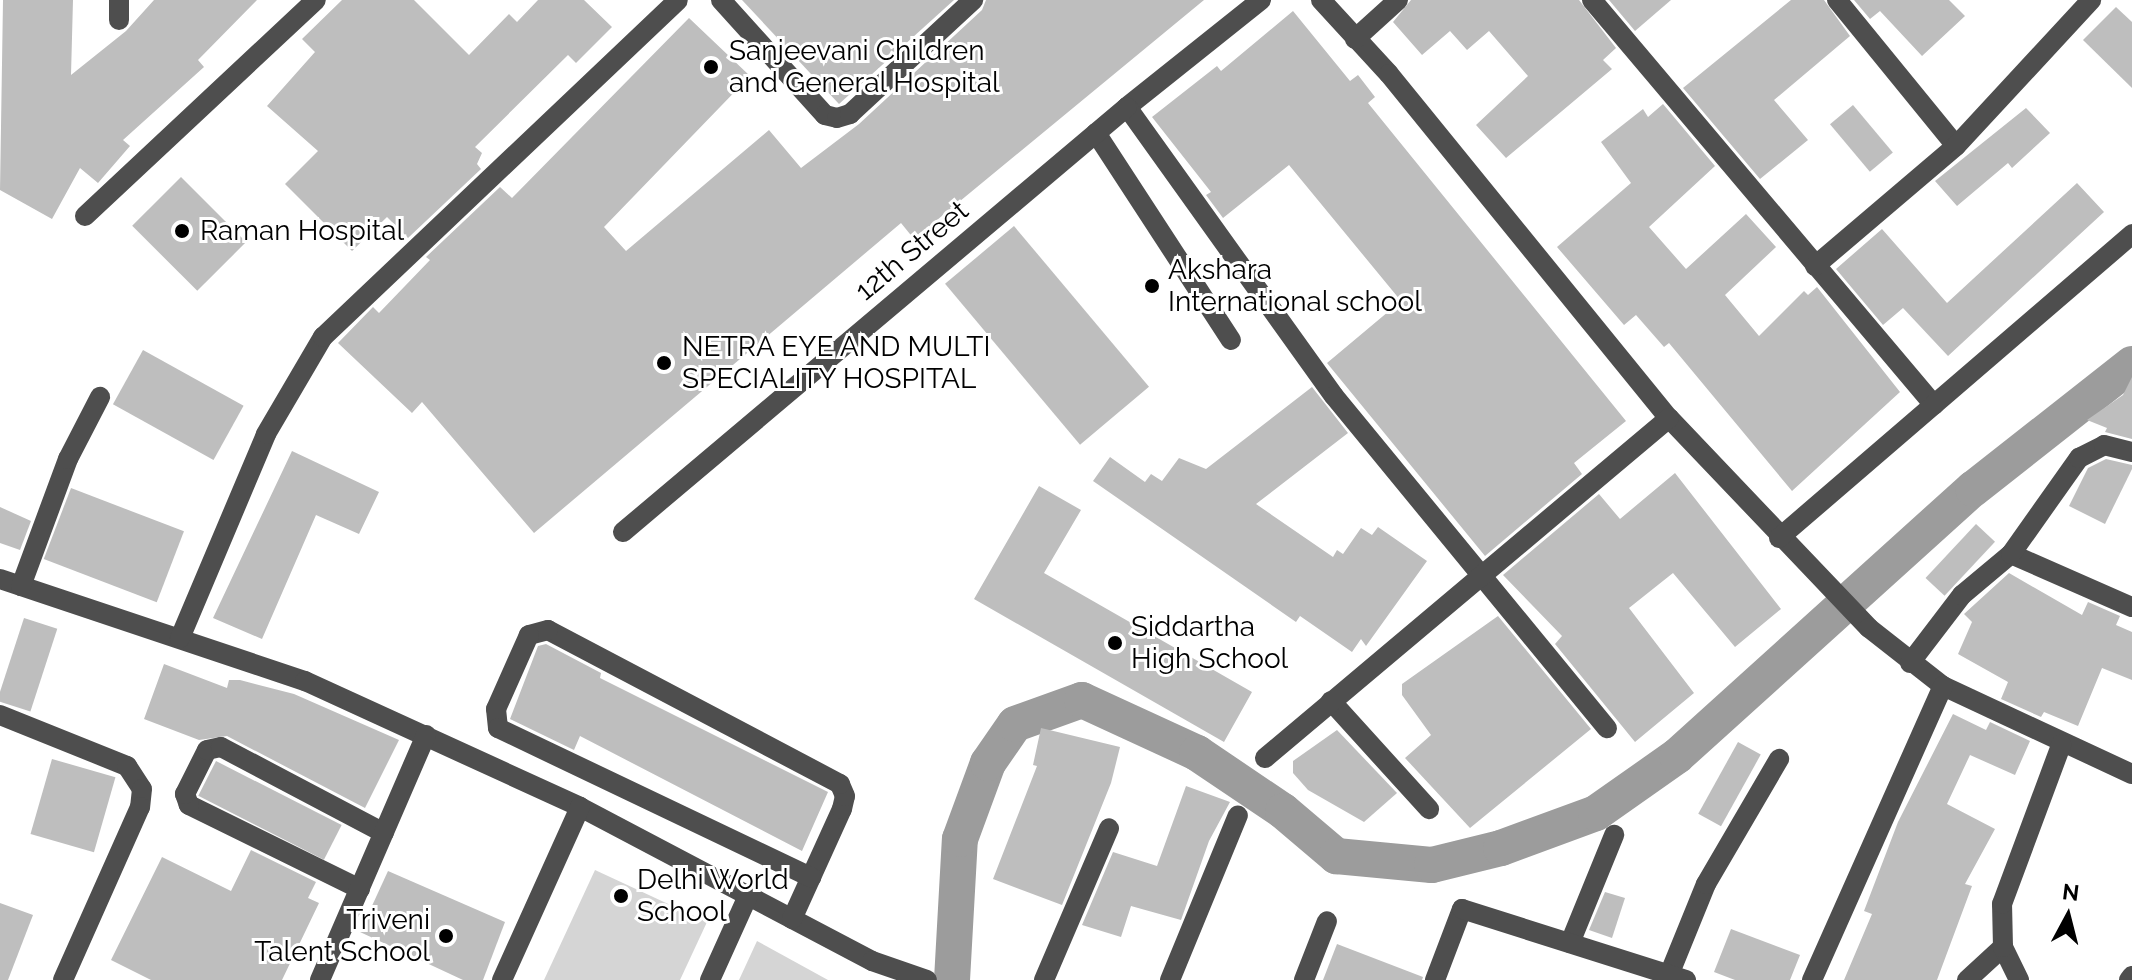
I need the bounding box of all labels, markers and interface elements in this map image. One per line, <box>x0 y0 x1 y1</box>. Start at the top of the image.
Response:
place label: Sanjeevani Children and General Hospital <box>729 34 1000 100</box>
marker: Sanjeevani Children and General Hospital <box>700 56 722 78</box>
street label: 12th Street <box>849 194 975 308</box>
place label: Raman Hospital <box>200 214 404 248</box>
marker: Raman Hospital <box>171 220 193 242</box>
place label: Akshara International school <box>1168 253 1423 319</box>
marker: Akshara International school <box>1143 277 1161 295</box>
place label: NETRA EYE AND MULTI SPECIALITY HOSPITAL <box>682 330 992 396</box>
marker: NETRA EYE AND MULTI SPECIALITY HOSPITAL <box>653 352 675 374</box>
place label: Siddartha High School <box>1131 610 1288 676</box>
marker: Siddartha High School <box>1106 634 1124 652</box>
place label: Delhi World School <box>637 863 790 929</box>
north arrow <box>2028 876 2108 956</box>
text: N <box>2061 878 2081 906</box>
marker: Delhi World School <box>612 887 630 905</box>
place label: Triveni Talent School <box>254 903 430 969</box>
marker: Triveni Talent School <box>437 927 455 945</box>

